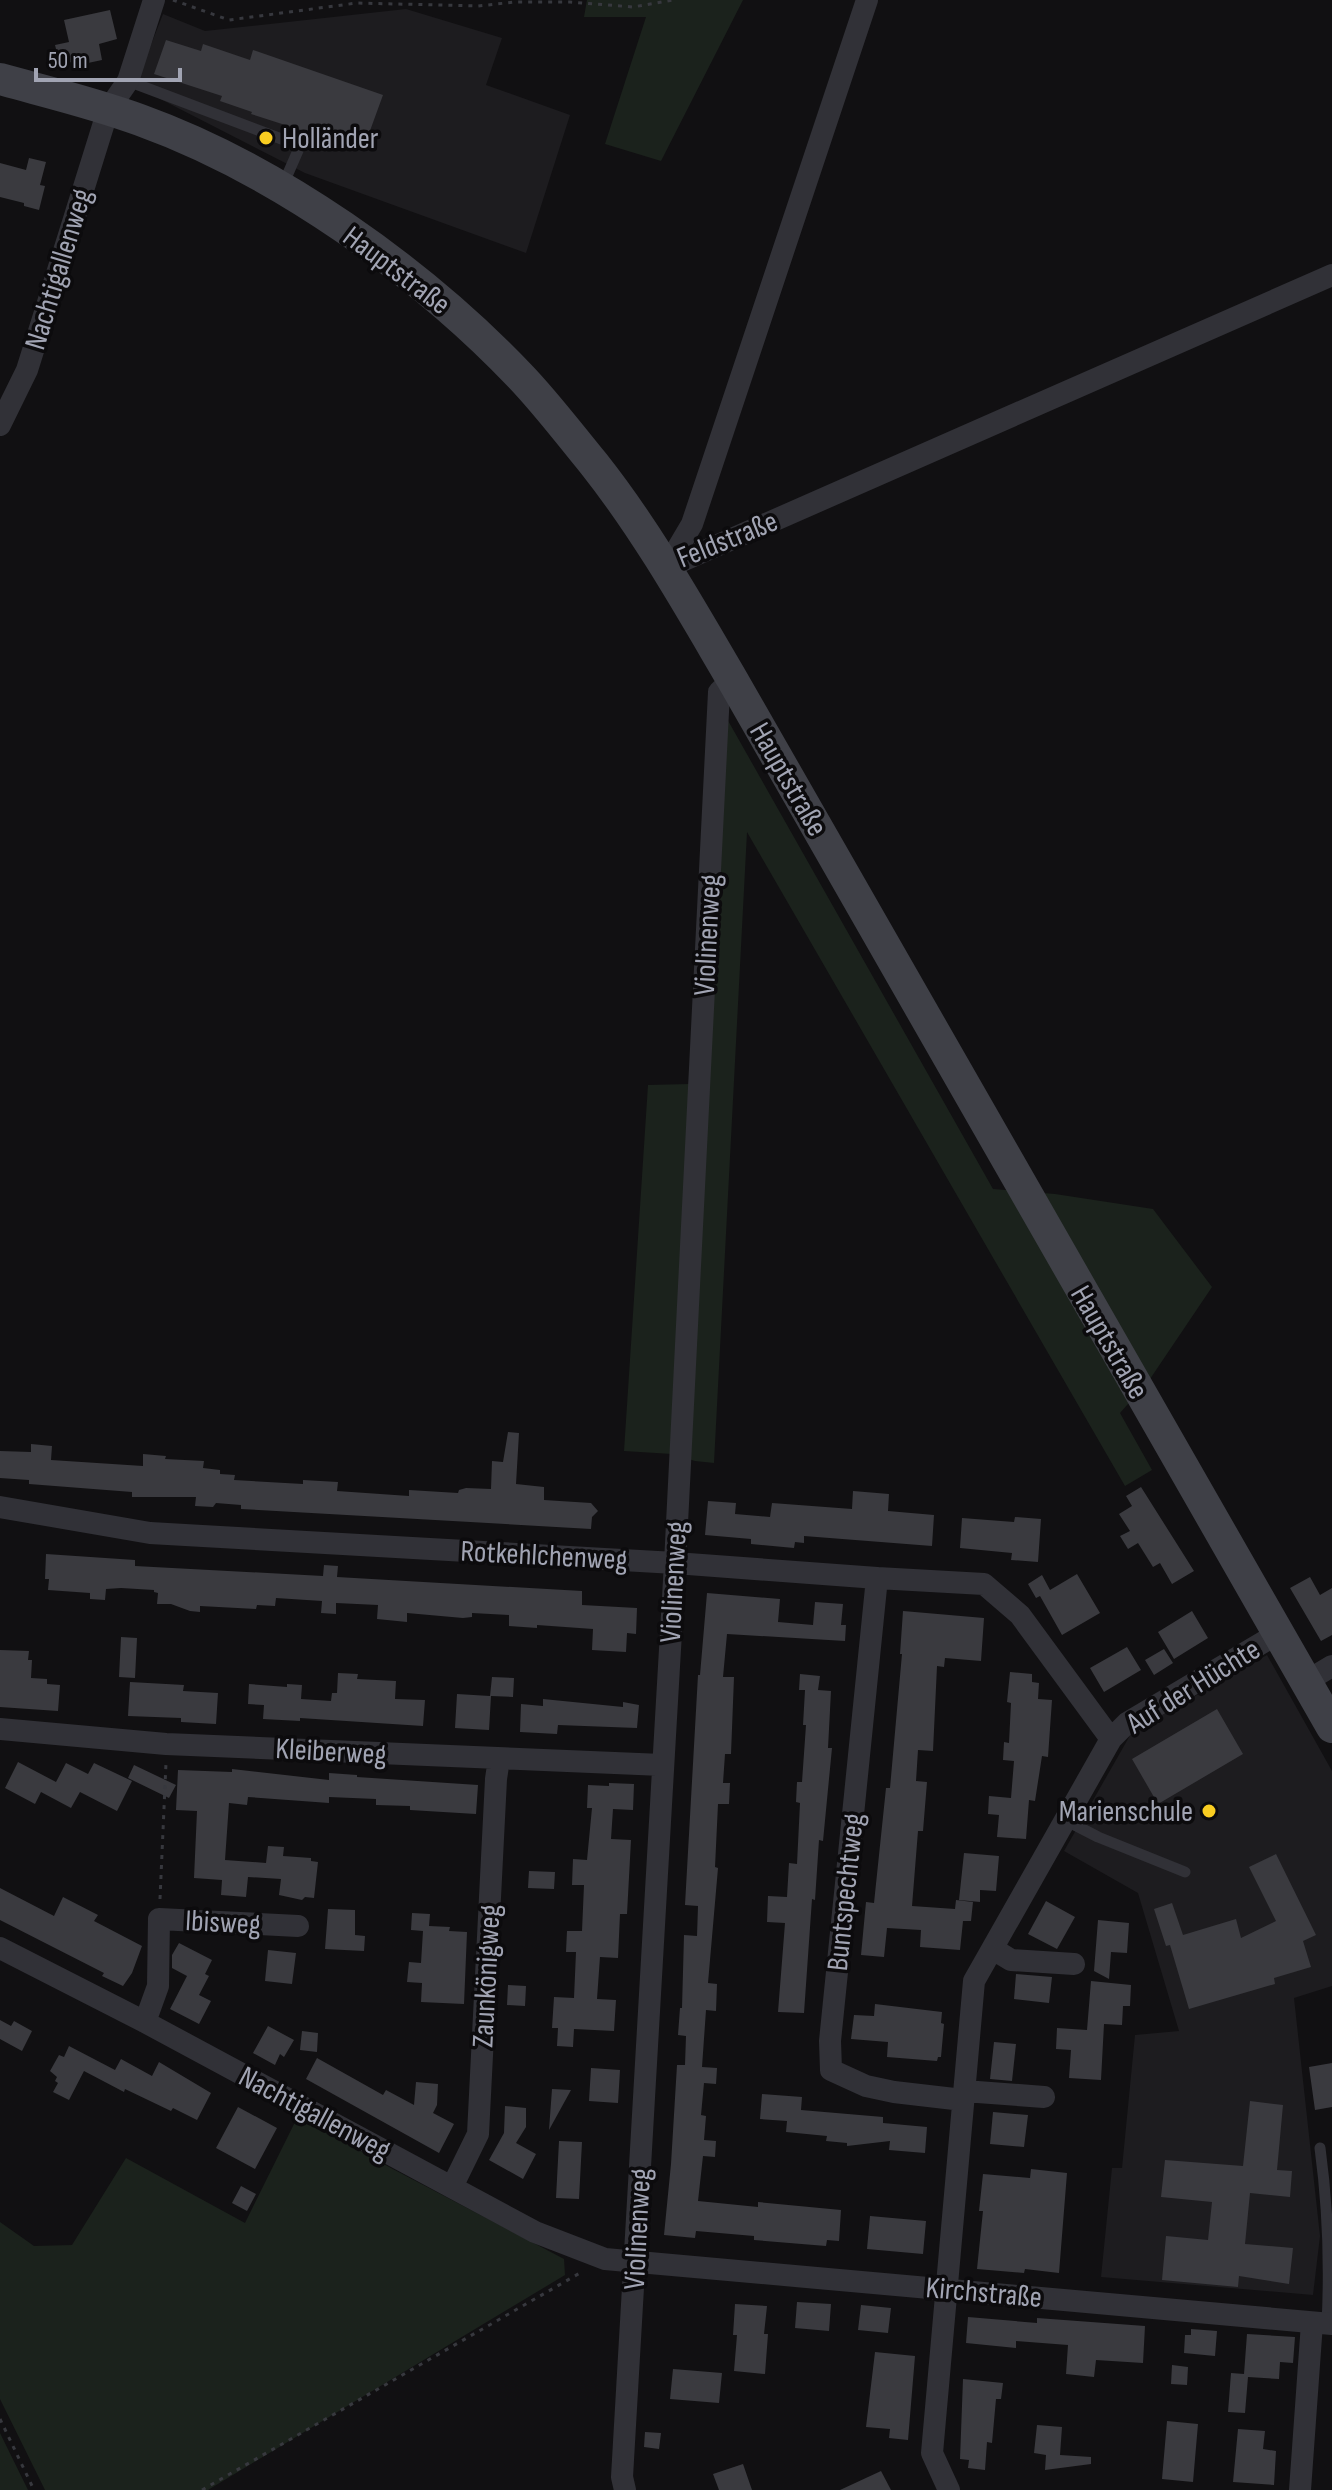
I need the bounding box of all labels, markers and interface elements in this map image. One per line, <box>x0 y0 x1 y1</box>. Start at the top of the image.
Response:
scale bar <box>36 32 180 82</box>
text: 50 m <box>48 46 88 75</box>
place label: Holländer <box>282 121 379 157</box>
marker: Holländer <box>257 129 275 147</box>
street label: Nachtigallenweg <box>17 184 101 354</box>
street label: Hauptstraße <box>336 219 457 323</box>
street label: Feldstraße <box>672 504 783 576</box>
street label: Hauptstraße <box>741 716 835 843</box>
street label: Violinenweg <box>687 873 729 997</box>
street label: Hauptstraße <box>1062 1279 1156 1406</box>
street label: Violinenweg <box>653 1520 695 1644</box>
street label: Rotkehlchenweg <box>460 1534 628 1578</box>
street label: Auf der Hüchte <box>1119 1632 1267 1743</box>
street label: Kleiberweg <box>274 1731 387 1773</box>
place label: Marienschule <box>1059 1794 1193 1830</box>
marker: Marienschule <box>1200 1802 1218 1820</box>
street label: Buntspechtweg <box>820 1812 872 1973</box>
street label: Ibisweg <box>184 1903 262 1943</box>
street label: Zaunkönigweg <box>465 1904 509 2049</box>
street label: Nachtigallenweg <box>233 2059 397 2169</box>
street label: Violinenweg <box>617 2167 659 2291</box>
street label: Kirchstraße <box>924 2270 1043 2316</box>

